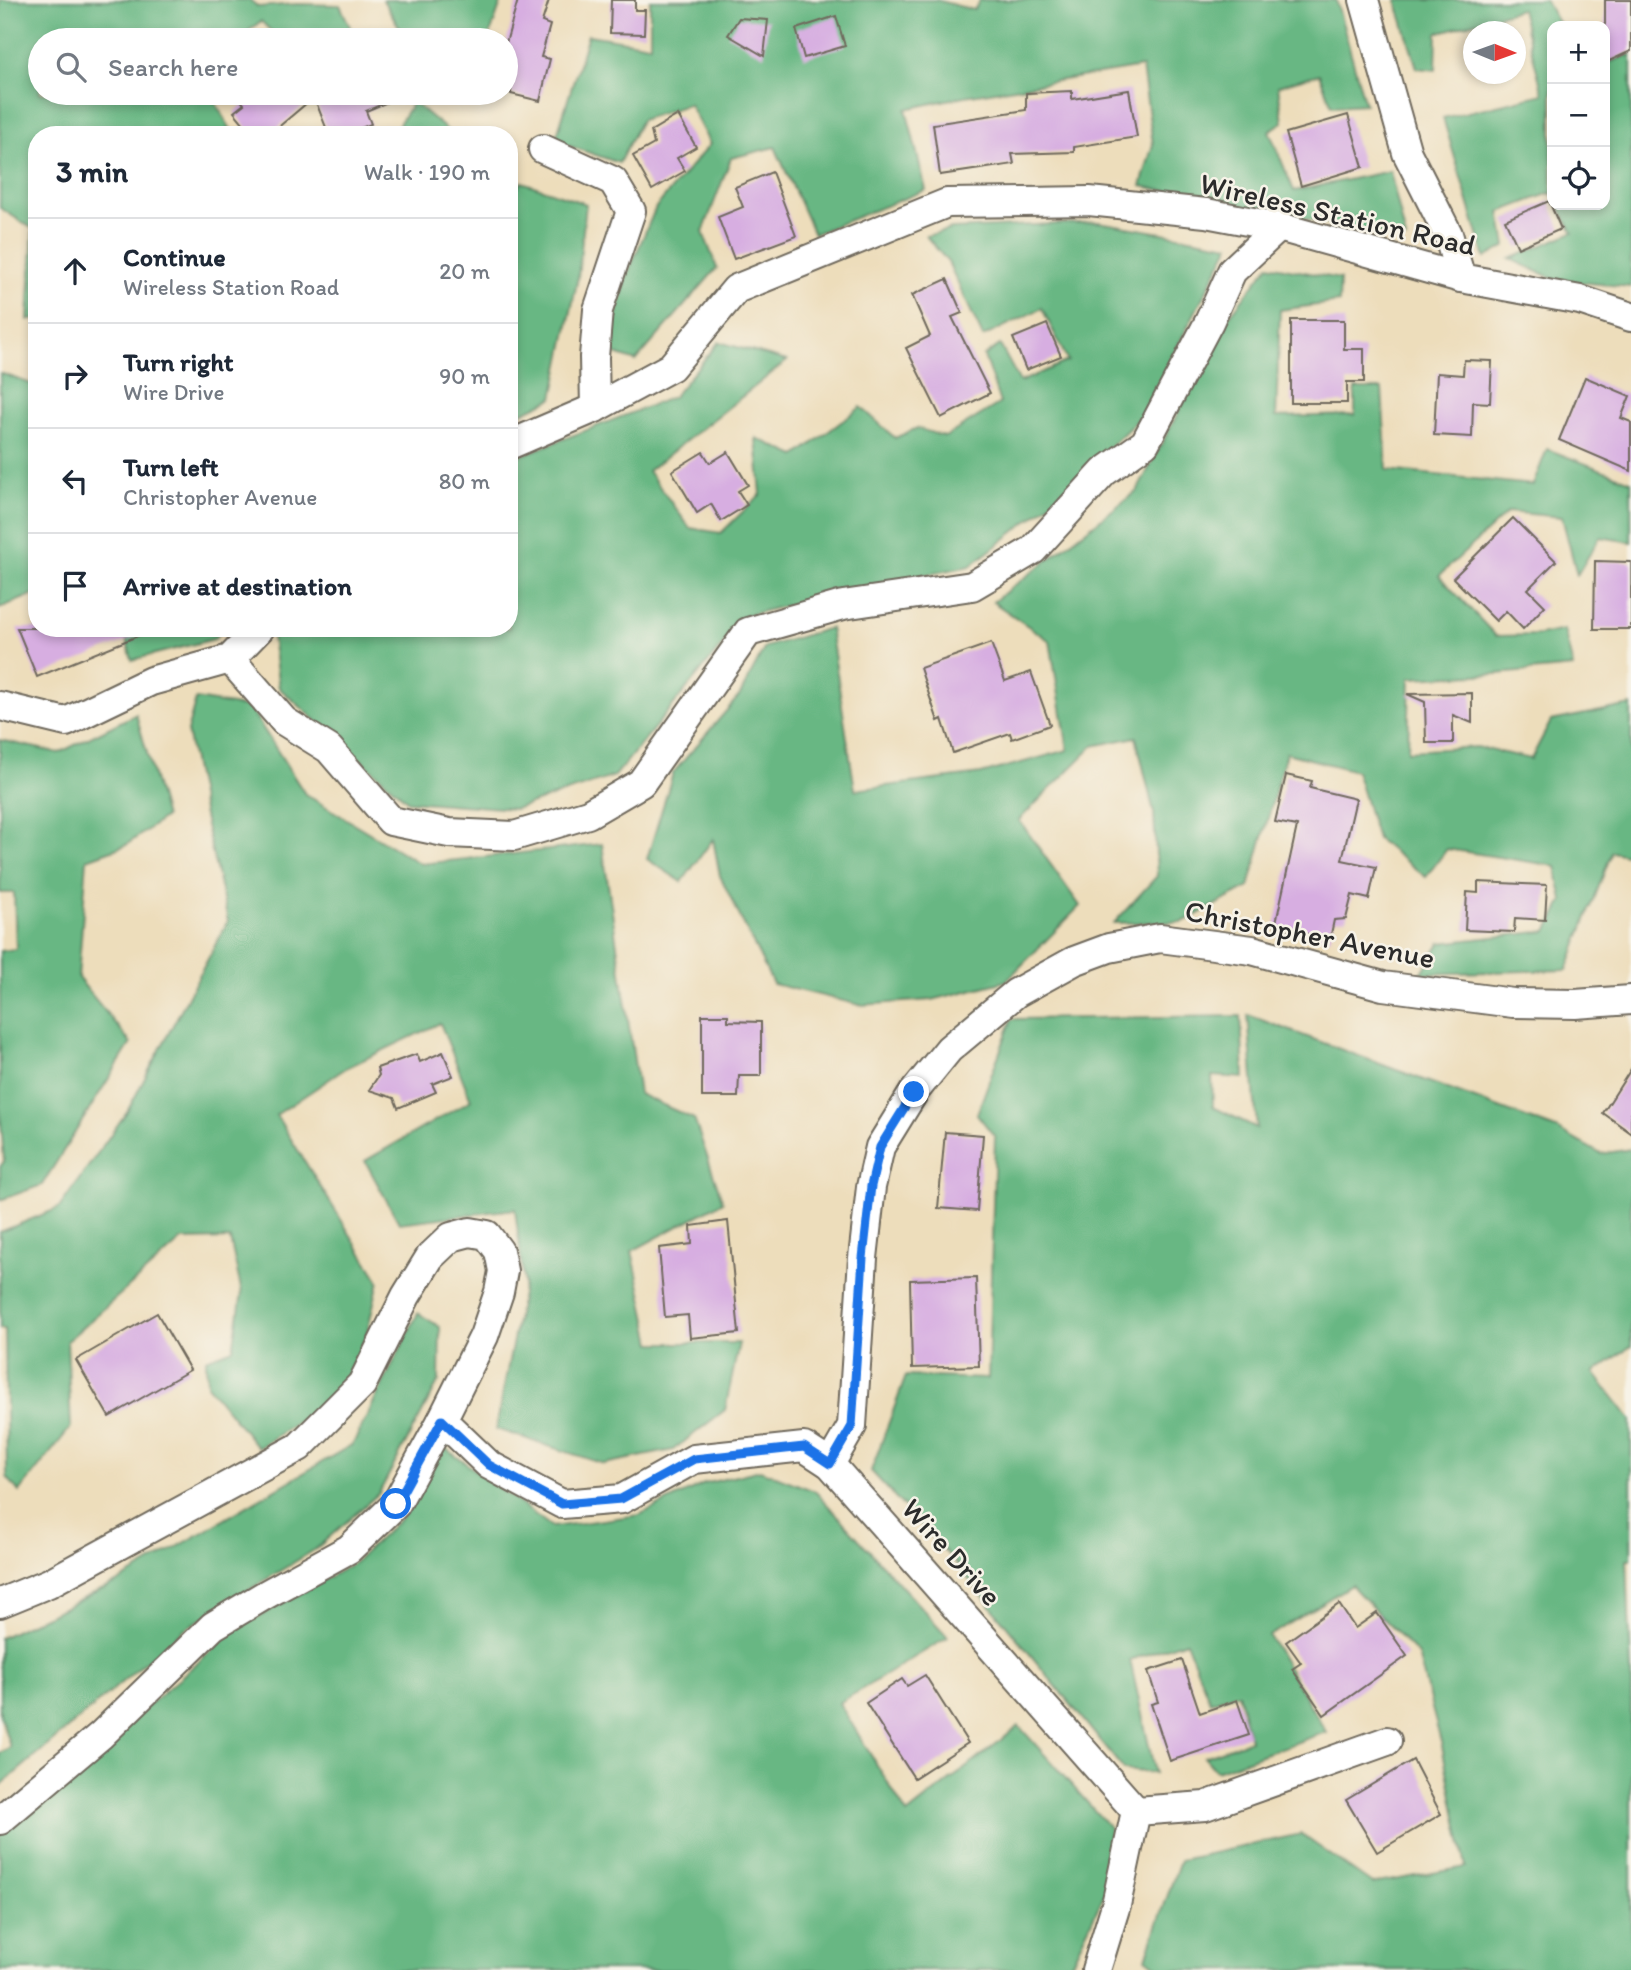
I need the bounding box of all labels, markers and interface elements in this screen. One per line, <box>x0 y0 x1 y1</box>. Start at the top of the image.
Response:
north arrow <box>1463 21 1526 84</box>
map controls <box>1547 21 1610 210</box>
button: + <box>1547 21 1610 84</box>
search box <box>28 28 518 105</box>
icon: search <box>52 48 90 86</box>
text: Search here <box>108 51 238 83</box>
button: − <box>1547 84 1610 147</box>
button: locate <box>1547 147 1610 210</box>
text: 3 min <box>56 153 128 190</box>
text: Walk · 190 m <box>364 158 490 186</box>
street label: Wireless Station Road <box>1197 164 1479 264</box>
text: Continue <box>123 241 226 273</box>
icon: ahead <box>56 252 94 290</box>
text: 20 m <box>439 257 490 285</box>
text: Wireless Station Road <box>123 273 339 301</box>
text: Turn right <box>123 346 234 378</box>
icon: right <box>56 357 94 395</box>
text: 90 m <box>439 362 490 390</box>
text: Wire Drive <box>123 378 224 406</box>
text: Turn left <box>123 451 219 483</box>
icon: left <box>56 462 94 500</box>
text: 80 m <box>439 467 490 495</box>
text: Christopher Avenue <box>123 483 317 511</box>
icon: arrive <box>56 567 94 605</box>
text: Arrive at destination <box>123 570 352 602</box>
street label: Christopher Avenue <box>1182 892 1438 976</box>
route end <box>898 1076 929 1107</box>
route start <box>380 1488 411 1519</box>
street label: Wire Drive <box>894 1490 1010 1614</box>

